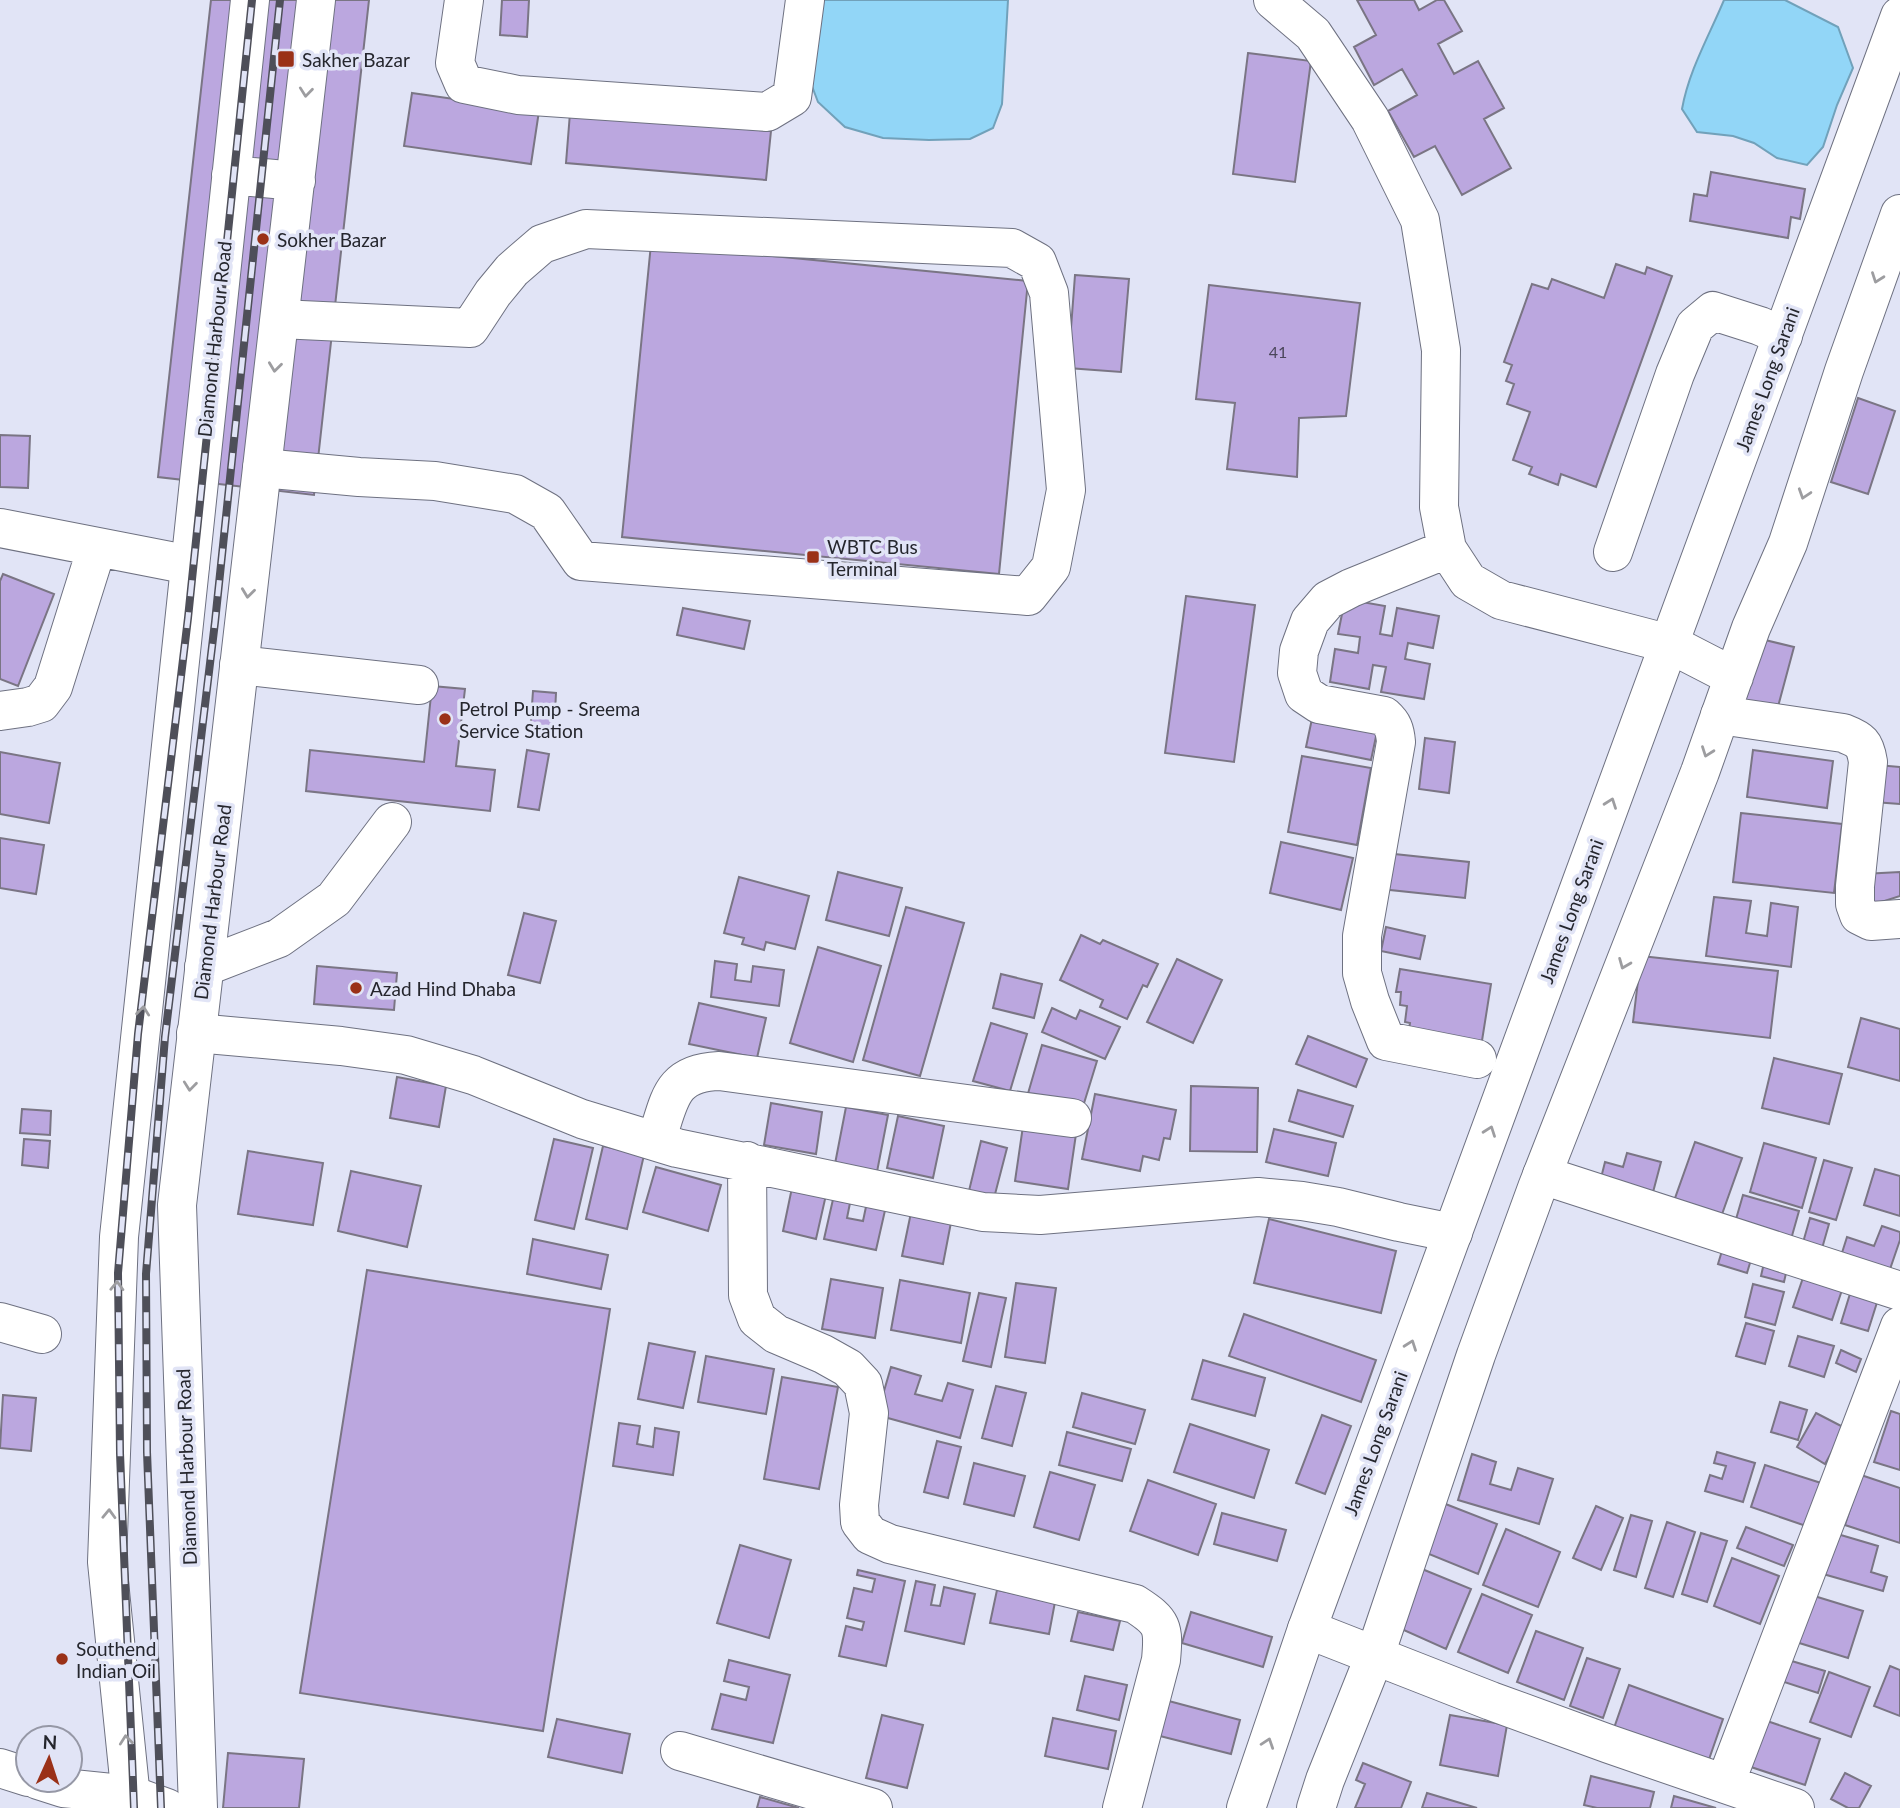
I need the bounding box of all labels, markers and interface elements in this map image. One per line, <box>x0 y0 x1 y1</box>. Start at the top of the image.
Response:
place label: Sakher Bazar <box>302 48 410 71</box>
marker: Sakher Bazar <box>276 49 296 69</box>
one-way arrow <box>298 86 313 98</box>
place label: Sokher Bazar <box>277 228 386 251</box>
marker: Sokher Bazar <box>255 231 271 247</box>
street label: Diamond Harbour Road <box>192 240 236 438</box>
one-way arrow <box>1872 272 1886 284</box>
street label: James Long Sarani <box>1730 304 1804 454</box>
house number: 41 <box>1269 342 1287 361</box>
one-way arrow <box>267 361 282 373</box>
one-way arrow <box>1798 487 1813 499</box>
place label: WBTC Bus Terminal <box>827 535 918 580</box>
marker: WBTC Bus Terminal <box>805 549 821 565</box>
one-way arrow <box>240 587 255 599</box>
place label: Petrol Pump - Sreema Service Station <box>459 697 640 742</box>
marker: Petrol Pump - Sreema Service Station <box>437 711 453 727</box>
one-way arrow <box>1701 746 1715 758</box>
one-way arrow <box>1603 798 1617 810</box>
street label: Diamond Harbour Road <box>189 803 235 1001</box>
street label: James Long Sarani <box>1534 836 1608 986</box>
one-way arrow <box>1618 957 1632 969</box>
place label: Azad Hind Dhaba <box>370 977 516 1000</box>
marker: Azad Hind Dhaba <box>348 980 364 996</box>
one-way arrow <box>135 1005 150 1017</box>
one-way arrow <box>183 1081 198 1092</box>
one-way arrow <box>1482 1126 1496 1138</box>
one-way arrow <box>109 1280 125 1291</box>
one-way arrow <box>1403 1339 1417 1351</box>
street label: Diamond Harbour Road <box>171 1368 201 1566</box>
street label: James Long Sarani <box>1338 1368 1412 1518</box>
one-way arrow <box>101 1508 117 1518</box>
place label: Southend Indian Oil <box>76 1637 156 1682</box>
marker: Southend Indian Oil <box>54 1651 70 1667</box>
north arrow <box>14 1724 84 1794</box>
text: N <box>42 1730 58 1753</box>
one-way arrow <box>118 1734 133 1746</box>
one-way arrow <box>1260 1738 1274 1750</box>

